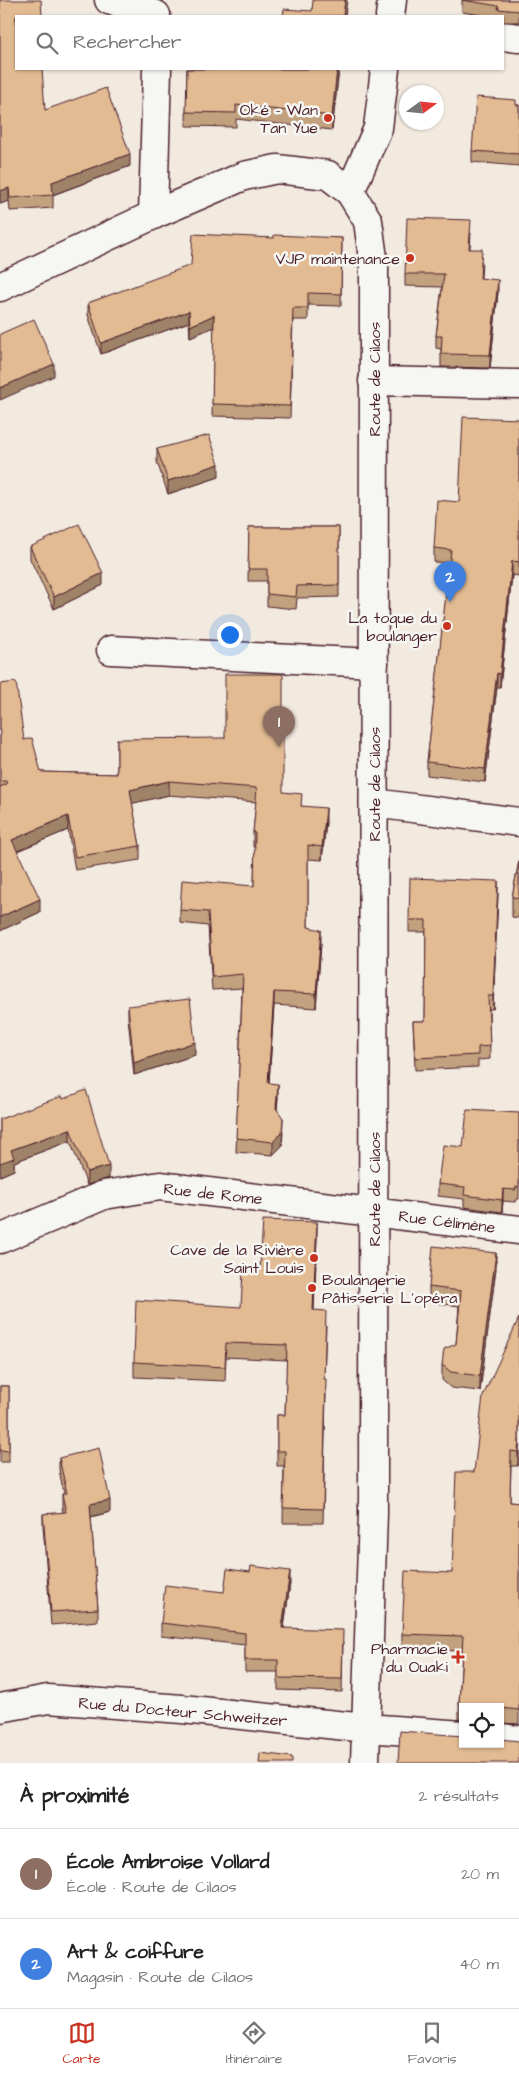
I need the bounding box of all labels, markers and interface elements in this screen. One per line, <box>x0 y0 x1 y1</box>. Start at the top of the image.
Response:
search box <box>15 15 504 70</box>
icon: search <box>33 29 61 57</box>
text: Rechercher <box>73 29 181 56</box>
north arrow <box>399 85 444 130</box>
place label: Oké - Wan Tan Yue <box>240 99 318 139</box>
marker: Oké - Wan Tan Yue <box>322 112 334 124</box>
place label: VJP maintenance <box>276 248 400 270</box>
marker: VJP maintenance <box>404 252 416 264</box>
street label: Route de Cilaos <box>364 322 386 436</box>
pin: 2 <box>434 561 466 602</box>
place label: La toque du boulanger <box>348 607 437 648</box>
marker: La toque du boulanger <box>441 620 453 632</box>
your location <box>217 622 243 648</box>
pin: 1 <box>263 706 295 747</box>
street label: Route de Cilaos <box>364 727 386 841</box>
street label: Route de Cilaos <box>364 1132 386 1246</box>
street label: Rue de Rome <box>162 1178 264 1210</box>
street label: Rue Célimène <box>397 1205 497 1239</box>
place label: Cave de la Rivière Saint Louis <box>170 1239 304 1279</box>
marker: Cave de la Rivière Saint Louis <box>308 1252 320 1264</box>
place label: Boulangerie Pâtisserie L'opéra <box>322 1269 457 1309</box>
marker: Boulangerie Pâtisserie L'opéra <box>306 1282 318 1294</box>
place label: Pharmacie du Ouaki <box>371 1638 449 1678</box>
marker: Pharmacie du Ouaki <box>452 1651 464 1663</box>
street label: Rue du Docteur Schweitzer <box>78 1692 288 1732</box>
map controls <box>459 1703 504 1748</box>
button: locate <box>459 1703 504 1748</box>
text: À proximité <box>20 1781 129 1810</box>
text: 2 résultats <box>418 1785 499 1807</box>
text: École Ambroise Vollard <box>67 1849 269 1876</box>
text: 1 <box>35 1863 37 1885</box>
text: 20 m <box>461 1863 499 1885</box>
text: École · Route de Cilaos <box>67 1876 237 1898</box>
text: Art & coiffure <box>67 1939 204 1966</box>
text: 2 <box>31 1953 41 1975</box>
text: 40 m <box>459 1953 499 1975</box>
text: Magasin · Route de Cilaos <box>67 1966 253 1988</box>
tab: Carte <box>63 2019 101 2069</box>
tab: Itinéraire <box>226 2019 282 2069</box>
tab: Favoris <box>408 2019 456 2069</box>

